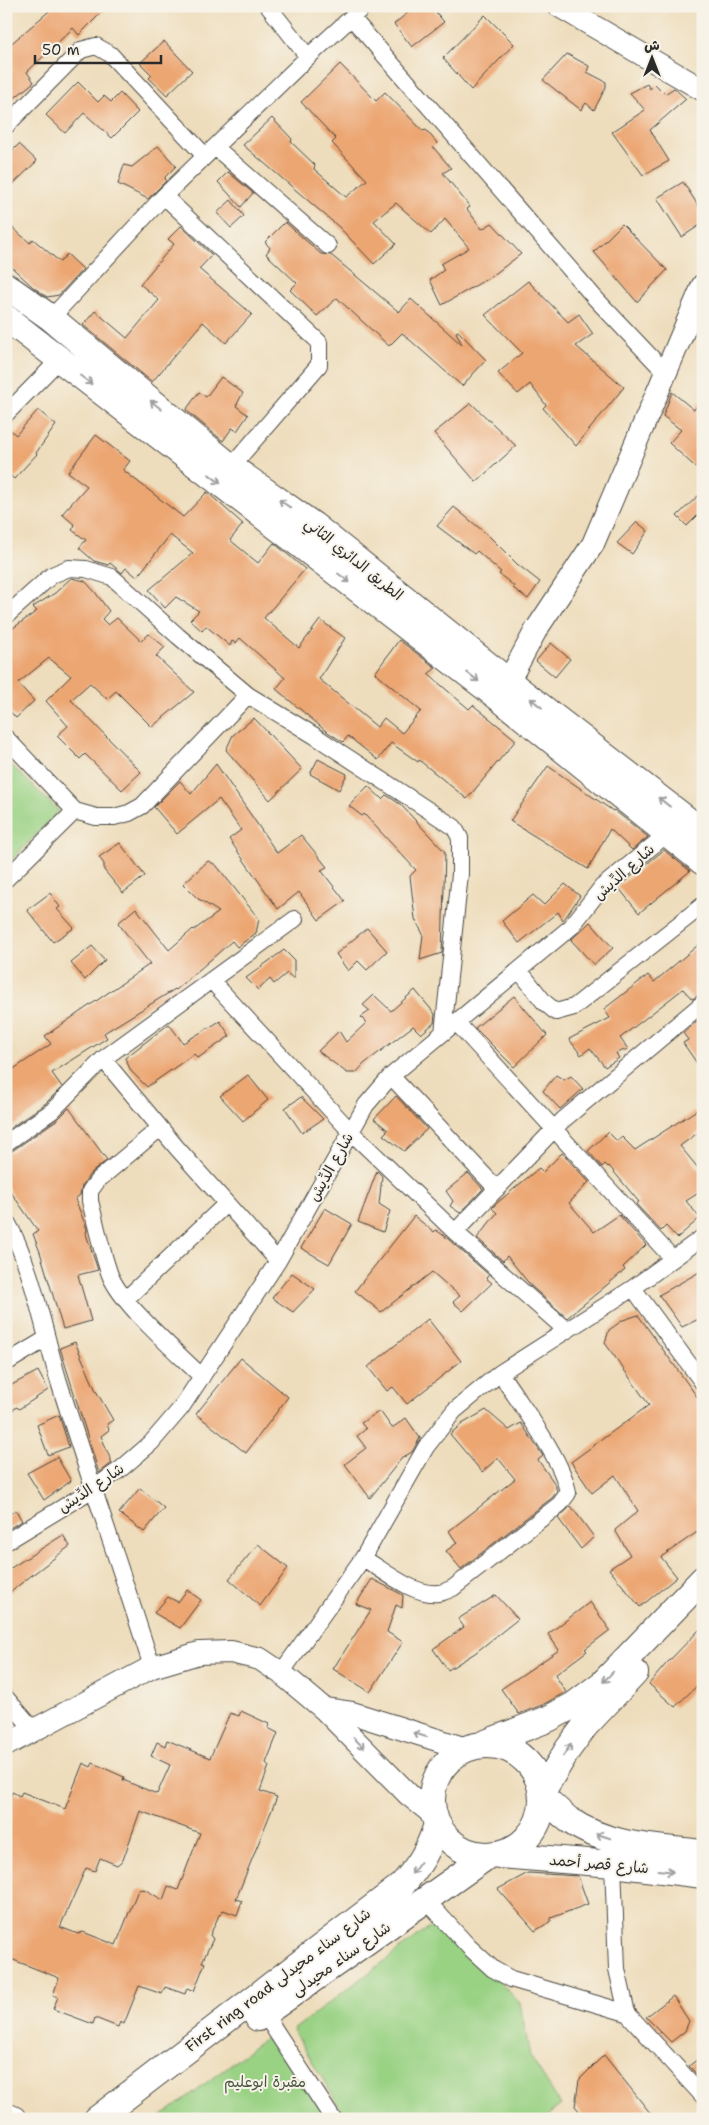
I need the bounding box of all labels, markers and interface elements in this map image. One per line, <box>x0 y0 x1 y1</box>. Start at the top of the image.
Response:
scale bar <box>35 32 161 64</box>
north arrow <box>626 32 676 82</box>
text: ش <box>644 36 660 54</box>
text: 50 m <box>42 40 80 60</box>
one-way arrow <box>79 375 92 386</box>
one-way arrow <box>150 400 163 411</box>
one-way arrow <box>208 474 222 484</box>
one-way arrow <box>279 499 292 510</box>
street label: الطريق الدائري الثاني <box>299 513 407 607</box>
one-way arrow <box>337 573 350 584</box>
one-way arrow <box>466 672 479 683</box>
one-way arrow <box>530 697 543 708</box>
one-way arrow <box>658 797 671 808</box>
street label: شارع الدِّيسْ <box>589 839 659 905</box>
street label: شارع الدِّيسْ <box>304 1129 358 1205</box>
street label: شارع الدِّيسْ <box>54 1459 128 1517</box>
one-way arrow <box>602 1671 614 1684</box>
one-way arrow <box>412 1730 428 1740</box>
one-way arrow <box>353 1737 365 1750</box>
one-way arrow <box>562 1743 572 1757</box>
one-way arrow <box>596 1831 612 1841</box>
street label: شارع قصر أحمد <box>548 1850 650 1878</box>
one-way arrow <box>411 1861 422 1874</box>
one-way arrow <box>658 1866 674 1876</box>
street label: First ring road شارع سناء محيدلى <box>181 1904 375 2056</box>
street label: شارع سناء محيدلى <box>287 1917 395 2001</box>
park label: مقبرة ابوعليم <box>224 2072 306 2094</box>

